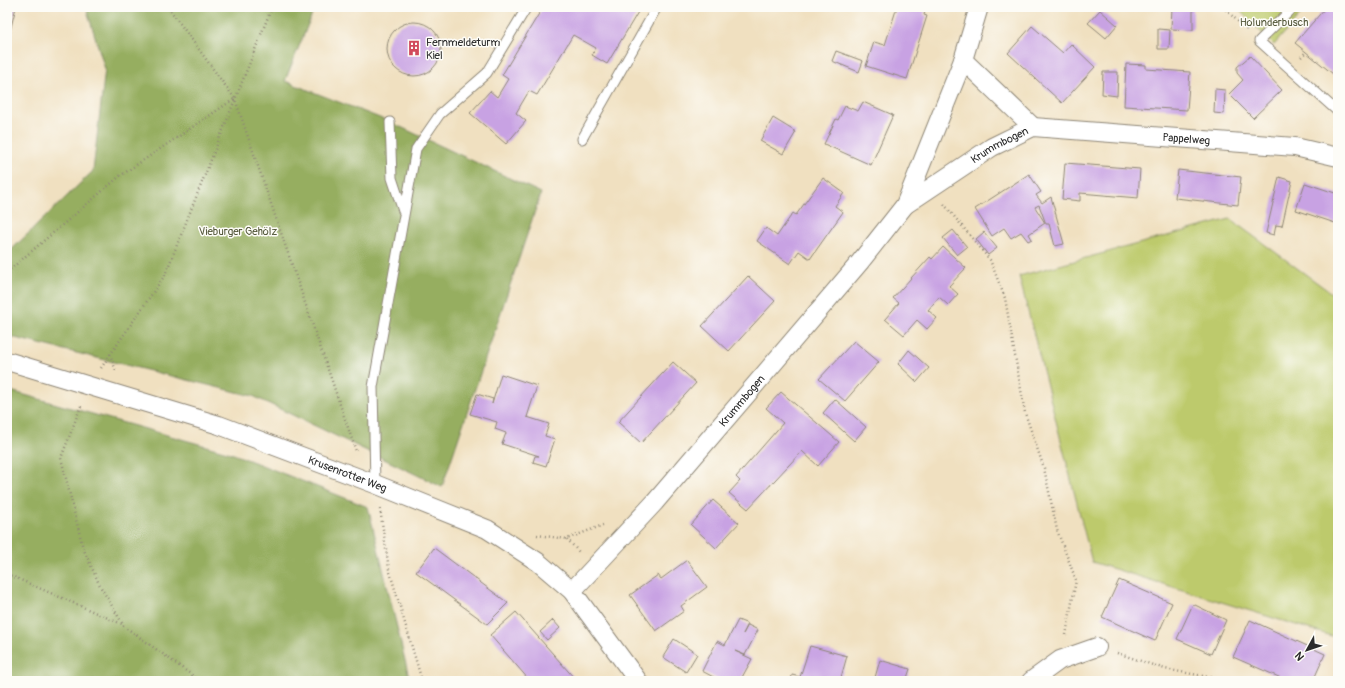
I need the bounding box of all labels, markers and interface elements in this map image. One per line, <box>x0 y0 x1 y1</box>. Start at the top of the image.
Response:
park label: Holunderbusch <box>1240 16 1308 29</box>
place label: Fernmeldeturm Kiel <box>426 36 500 62</box>
building icon: Fernmeldeturm Kiel <box>405 39 423 57</box>
street label: Krummbogen <box>968 124 1030 166</box>
street label: Pappelweg <box>1162 131 1211 148</box>
park label: Vieburger Gehölz <box>199 225 277 238</box>
street label: Krummbogen <box>716 373 768 429</box>
street label: Krusenrotter Weg <box>306 453 389 495</box>
north arrow <box>1287 630 1327 670</box>
text: N <box>1292 649 1307 663</box>

